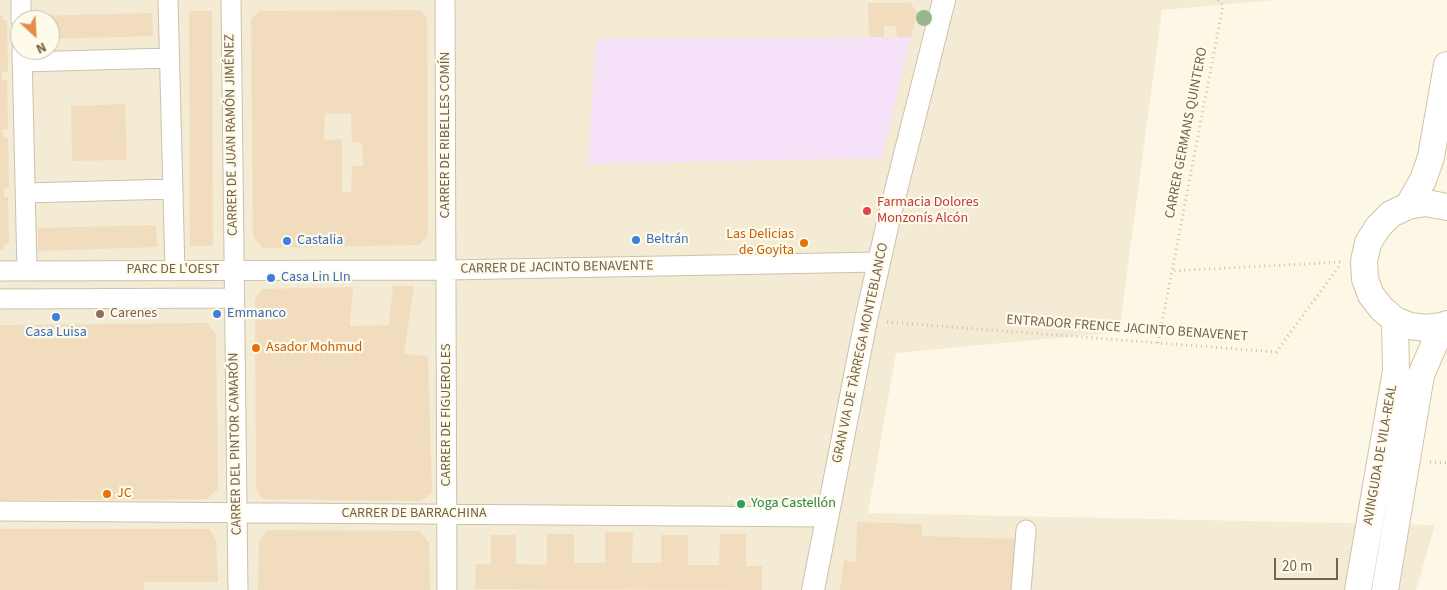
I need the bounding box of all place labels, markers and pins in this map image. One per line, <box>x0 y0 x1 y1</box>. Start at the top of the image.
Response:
place label: Farmacia Dolores Monzonís Alcón <box>877 195 979 228</box>
marker: Farmacia Dolores Monzonís Alcón <box>861 205 873 217</box>
place label: Las Delicias de Goyita <box>726 227 794 260</box>
place label: Beltrán <box>646 232 689 248</box>
place label: Castalia <box>297 233 343 249</box>
marker: Beltrán <box>630 234 642 246</box>
marker: Castalia <box>281 235 293 247</box>
marker: Las Delicias de Goyita <box>798 237 810 249</box>
place label: Casa Lin LIn <box>281 270 351 286</box>
marker: Casa Lin LIn <box>265 272 277 284</box>
place label: Carenes <box>110 306 157 322</box>
place label: Emmanco <box>227 306 286 322</box>
marker: Carenes <box>94 308 106 320</box>
marker: Emmanco <box>211 308 223 320</box>
marker: Casa Luisa <box>50 311 62 323</box>
place label: Casa Luisa <box>25 325 87 341</box>
place label: Asador Mohmud <box>266 340 362 356</box>
marker: Asador Mohmud <box>250 342 262 354</box>
place label: JC <box>117 486 132 502</box>
marker: JC <box>101 488 113 500</box>
place label: Yoga Castellón <box>751 496 836 512</box>
marker: Yoga Castellón <box>735 498 747 510</box>

